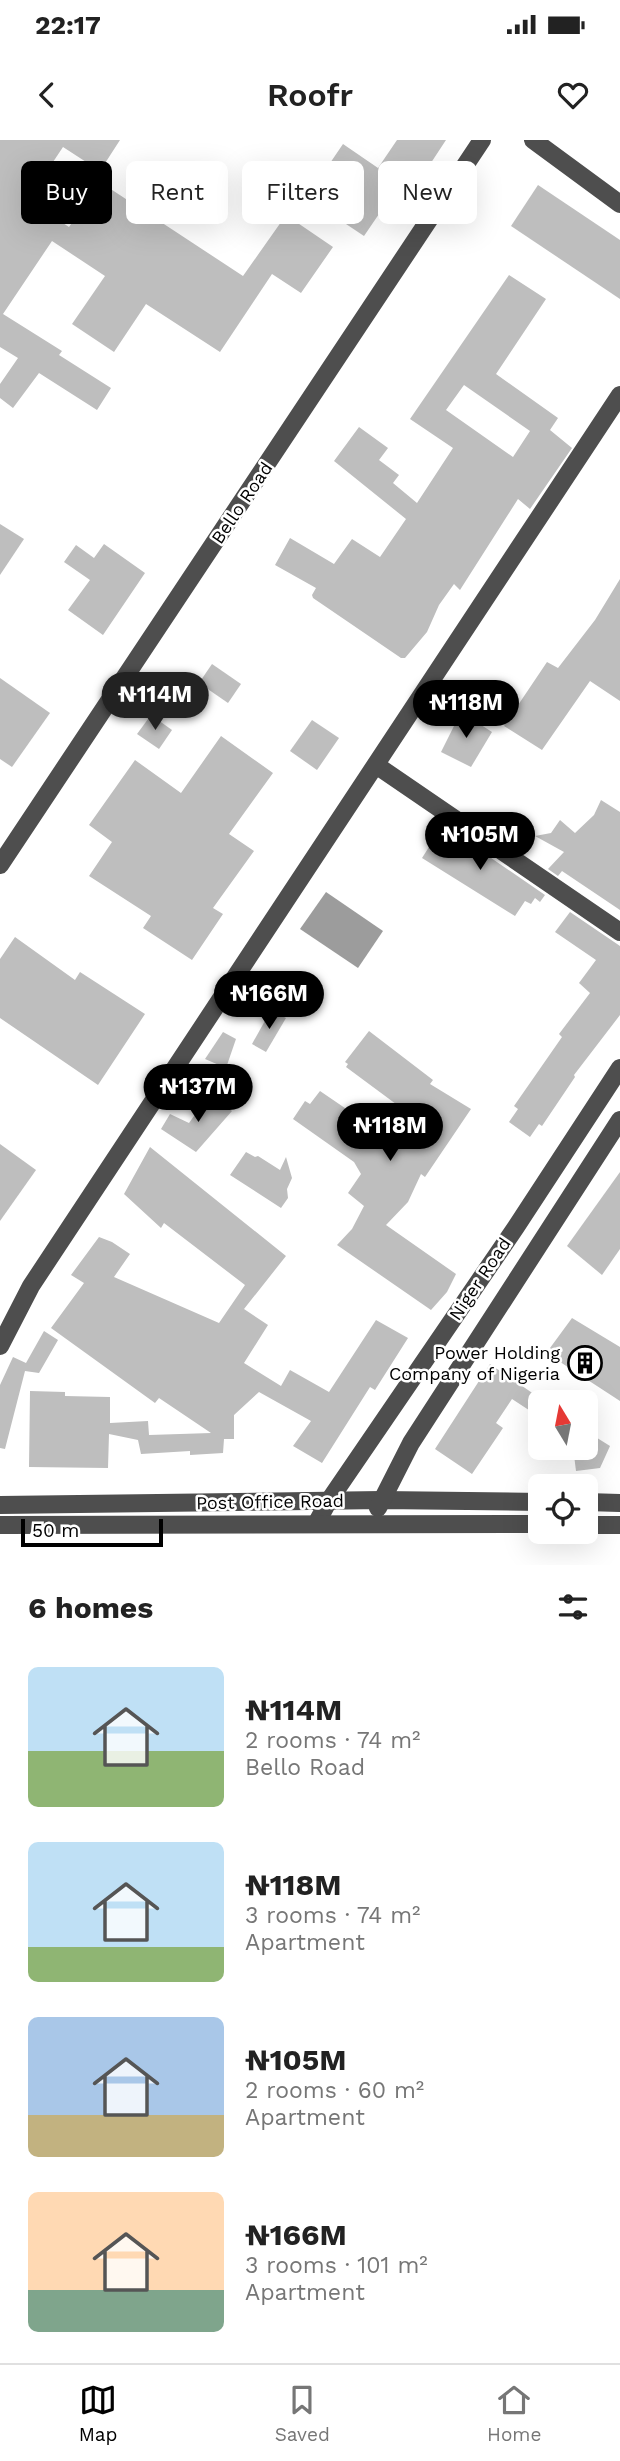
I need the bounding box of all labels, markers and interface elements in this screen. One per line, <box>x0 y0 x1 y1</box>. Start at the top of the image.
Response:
text: 22:17 <box>35 10 101 40</box>
icon: back <box>28 76 66 114</box>
text: Roofr <box>267 76 353 114</box>
icon: heart <box>554 76 592 114</box>
chip: Buy <box>21 161 112 224</box>
chip: Rent <box>126 161 228 224</box>
chip: Filters <box>242 161 364 224</box>
chip: New <box>378 161 477 224</box>
street label: Bello Road <box>207 458 277 548</box>
pin: ₦114M <box>106 672 204 732</box>
pin: ₦118M <box>417 680 515 740</box>
text: ₦114M <box>118 681 192 708</box>
text: ₦118M <box>429 689 503 716</box>
pin: ₦105M <box>431 812 529 872</box>
text: ₦105M <box>441 821 519 848</box>
pin: ₦166M <box>220 972 318 1031</box>
text: ₦166M <box>230 980 308 1007</box>
pin: ₦137M <box>149 1065 247 1124</box>
text: ₦137M <box>160 1073 236 1100</box>
pin: ₦118M <box>341 1104 439 1163</box>
text: ₦118M <box>353 1112 427 1139</box>
street label: Niger Road <box>444 1233 515 1324</box>
place label: Power Holding Company of Nigeria <box>389 1342 560 1384</box>
building icon: Power Holding Company of Nigeria <box>566 1344 604 1382</box>
north arrow <box>528 1390 598 1460</box>
map controls <box>528 1390 598 1544</box>
button: locate <box>528 1474 598 1544</box>
street label: Post Office Road <box>196 1490 344 1513</box>
scale bar <box>21 1516 163 1548</box>
text: 50 m <box>32 1519 79 1542</box>
icon: filters <box>554 1588 592 1626</box>
text: 6 homes <box>28 1590 153 1625</box>
text: ₦114M <box>245 1692 342 1727</box>
icon: home <box>84 1695 168 1779</box>
text: 2 rooms · 74 m² <box>245 1727 420 1754</box>
text: Bello Road <box>245 1754 365 1781</box>
text: ₦118M <box>245 1867 342 1902</box>
icon: home <box>84 1870 168 1954</box>
text: 3 rooms · 74 m² <box>245 1902 420 1929</box>
text: Apartment <box>245 1929 365 1956</box>
text: ₦105M <box>245 2042 347 2077</box>
icon: home <box>84 2045 168 2129</box>
text: 2 rooms · 60 m² <box>245 2077 424 2104</box>
text: Apartment <box>245 2104 365 2131</box>
text: ₦166M <box>245 2217 347 2252</box>
icon: home <box>84 2220 168 2304</box>
text: 3 rooms · 101 m² <box>245 2252 428 2279</box>
text: Apartment <box>245 2279 365 2306</box>
tab: Map <box>79 2381 117 2446</box>
tab: Saved <box>275 2381 330 2446</box>
tab: Home <box>487 2381 541 2446</box>

